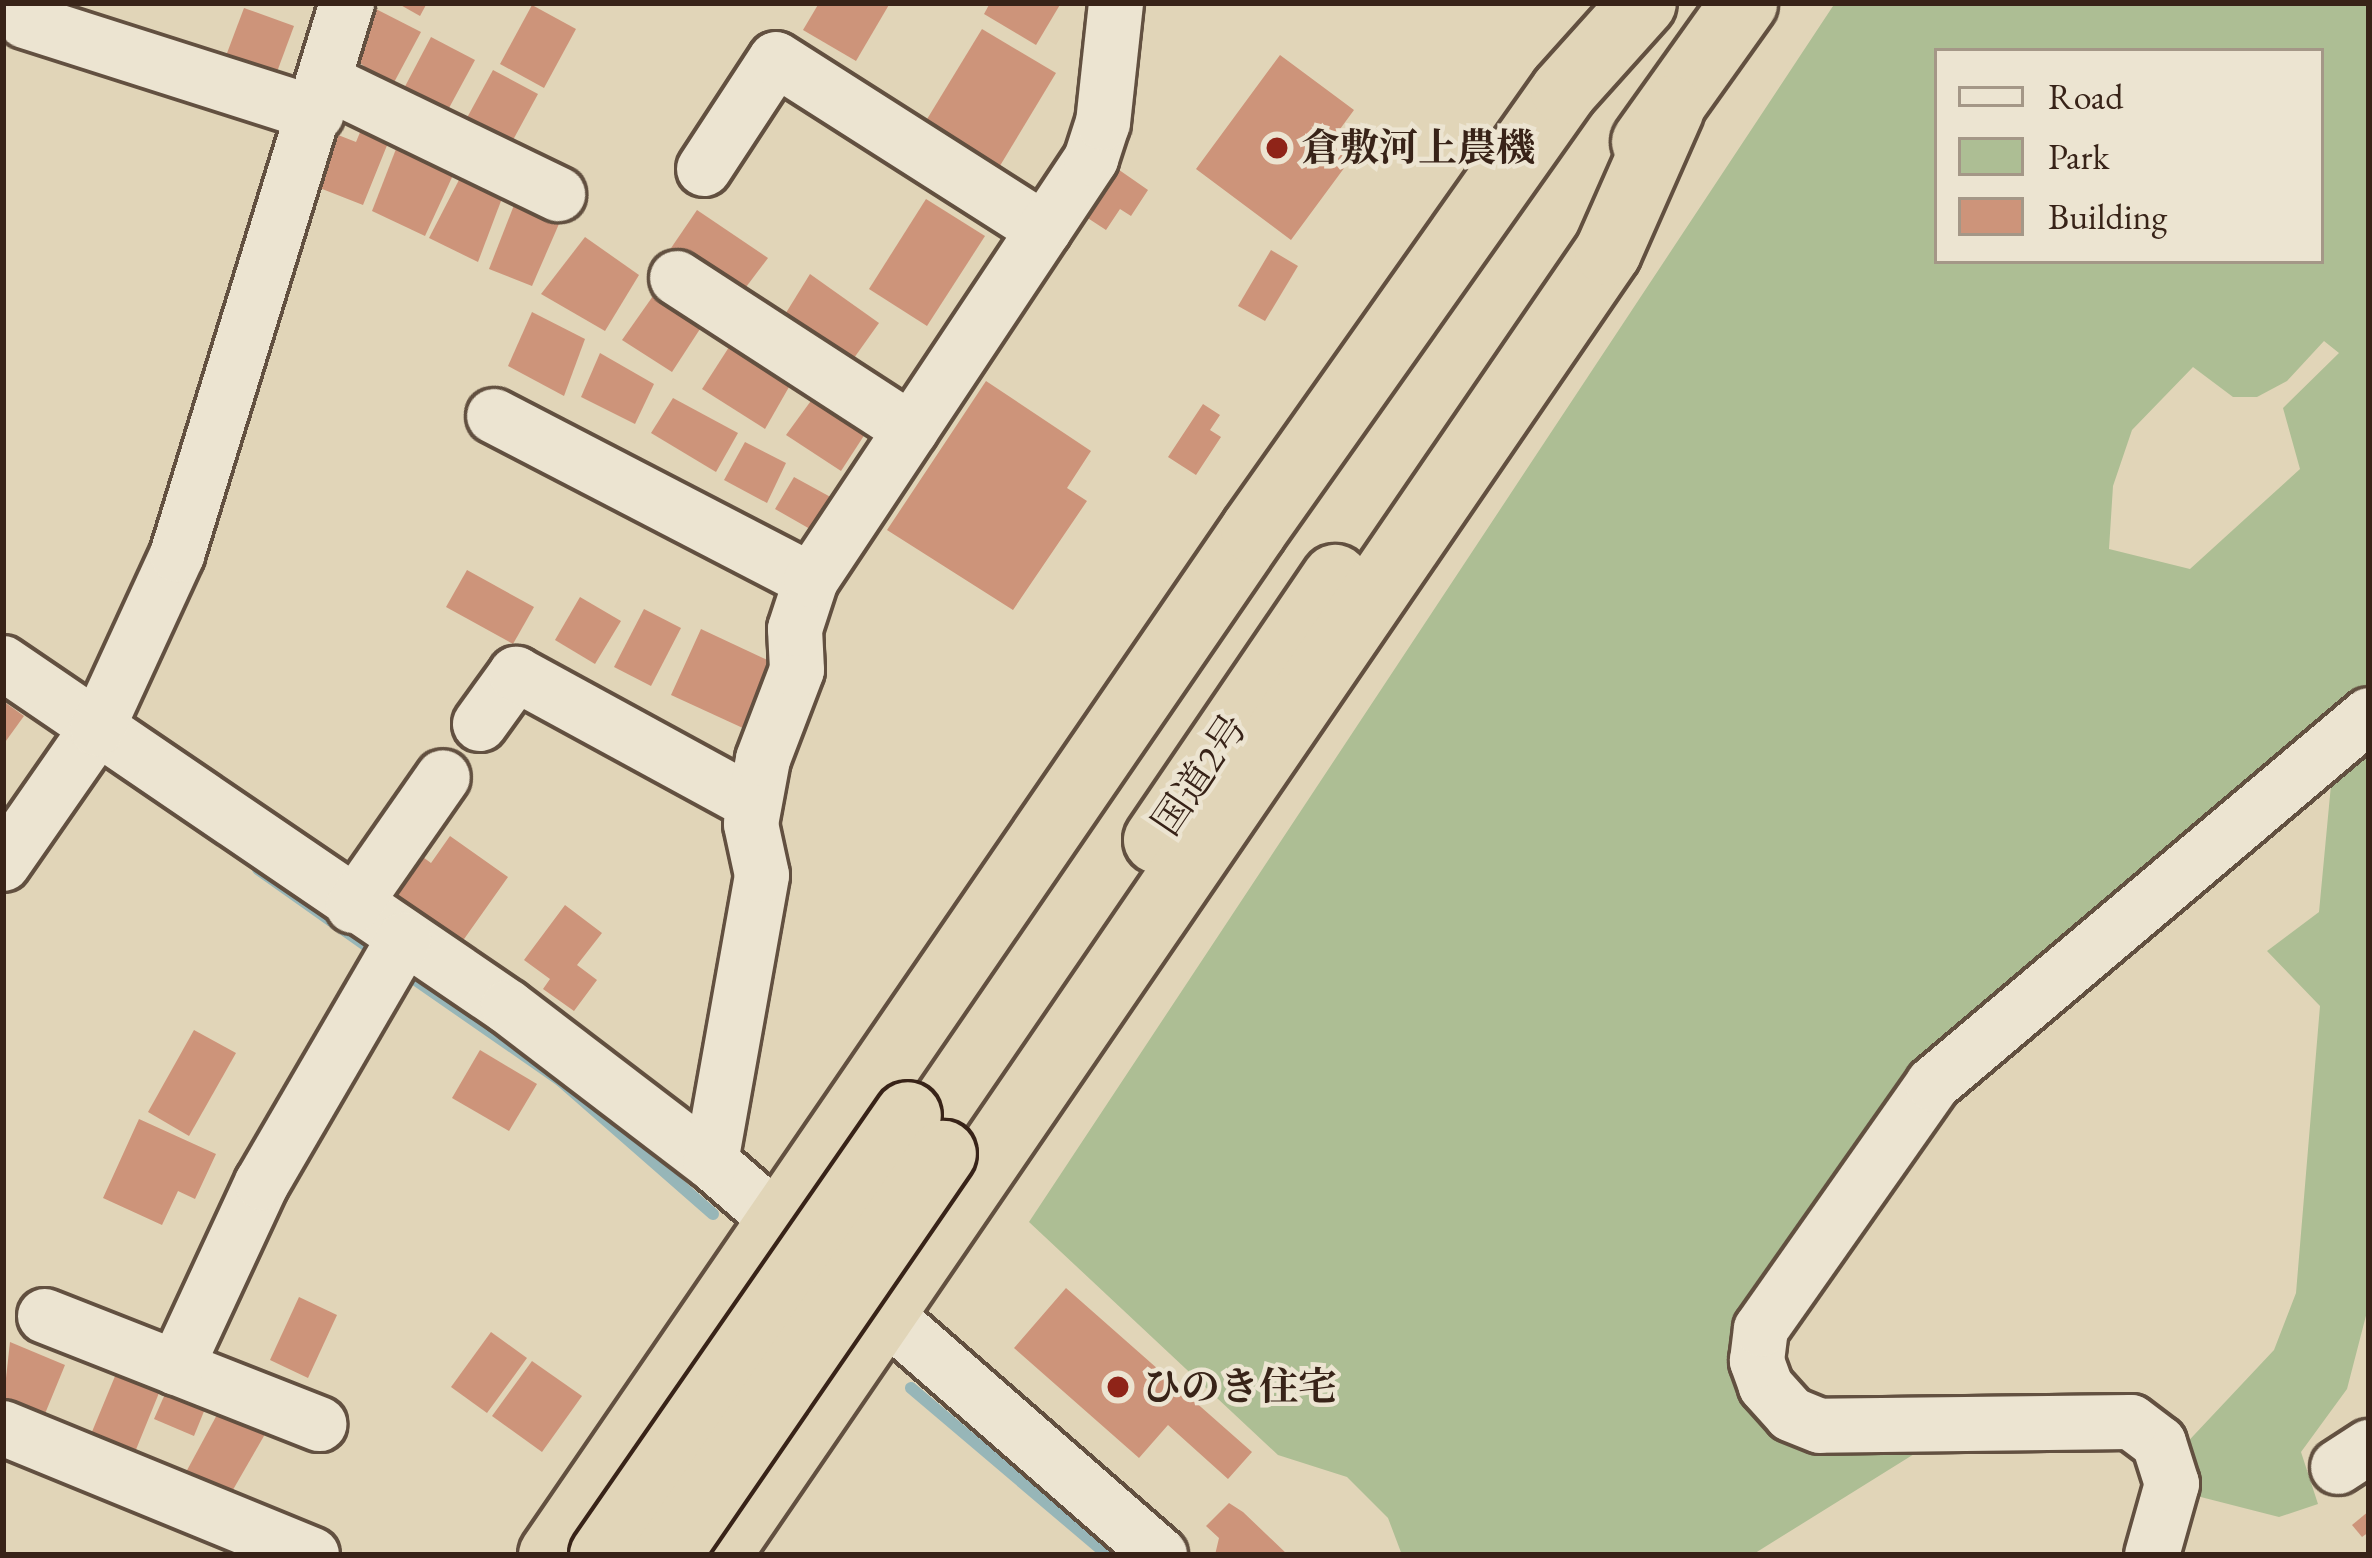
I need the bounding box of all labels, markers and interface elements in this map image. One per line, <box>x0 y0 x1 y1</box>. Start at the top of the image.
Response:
legend <box>1934 48 2324 264</box>
text: Road <box>2048 73 2123 120</box>
place label: 倉敷河上農機 <box>1301 125 1535 171</box>
text: Park <box>2048 133 2109 180</box>
marker: 倉敷河上農機 <box>1264 135 1290 161</box>
text: Building <box>2048 193 2167 240</box>
street label: 国道2号 <box>1143 706 1257 844</box>
place label: ひのき住宅 <box>1142 1364 1337 1410</box>
marker: ひのき住宅 <box>1105 1374 1131 1400</box>

